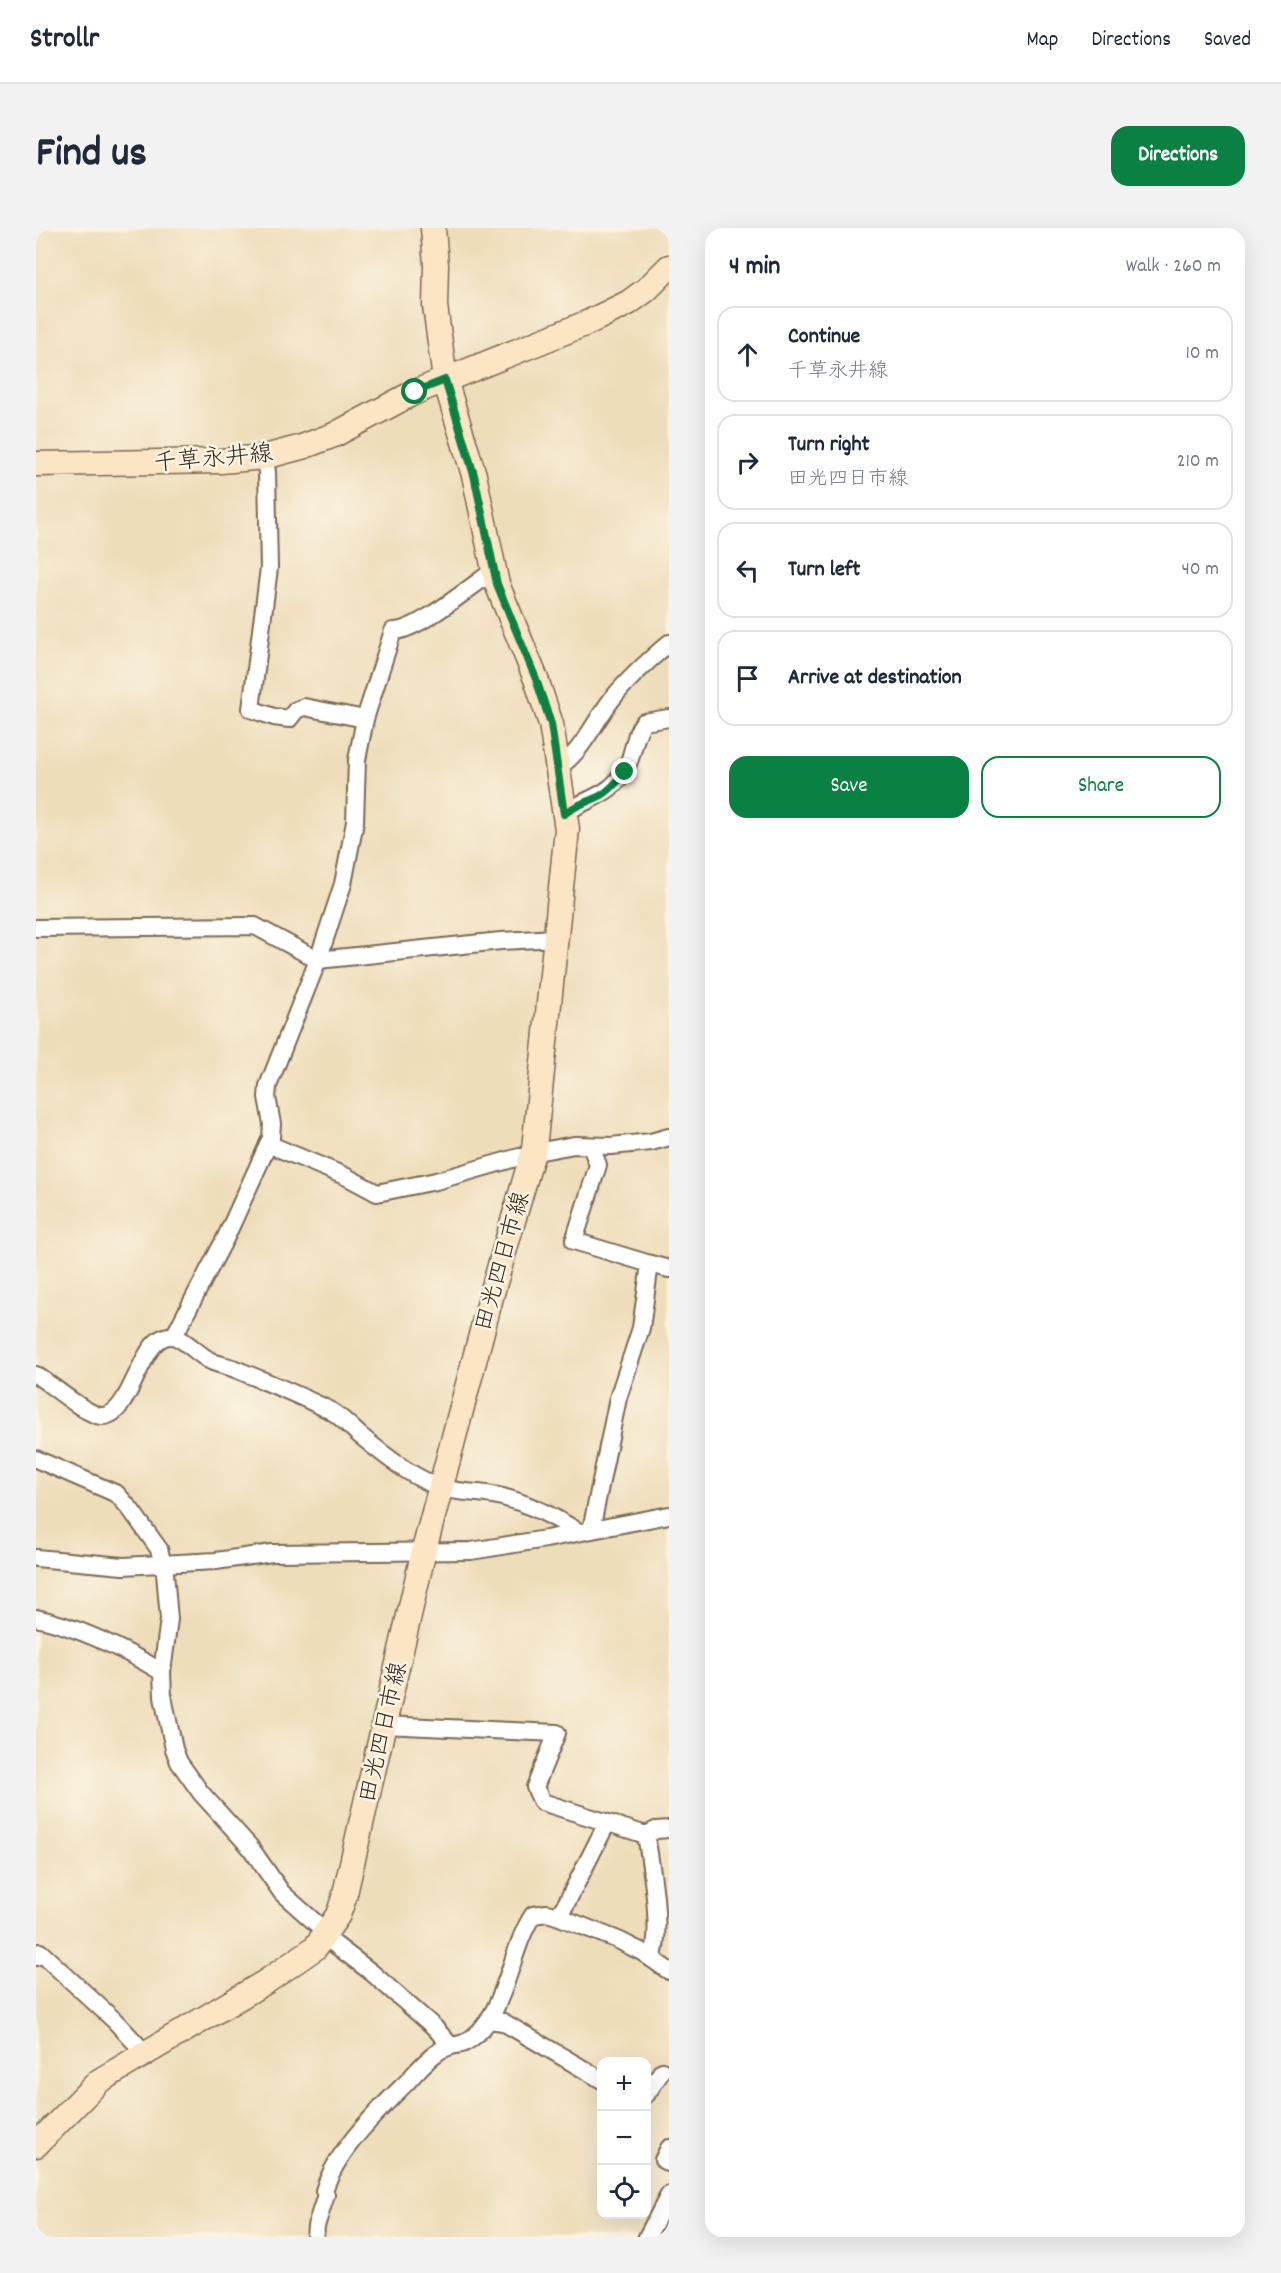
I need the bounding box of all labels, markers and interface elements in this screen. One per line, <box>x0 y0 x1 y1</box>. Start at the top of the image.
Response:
text: Strollr <box>30 21 99 61</box>
text: Map <box>1027 26 1058 56</box>
text: Directions <box>1091 26 1171 56</box>
text: Saved <box>1204 26 1251 56</box>
text: Find us <box>36 126 147 186</box>
button: Directions <box>1111 126 1245 186</box>
text: 4 min <box>729 249 780 286</box>
text: Walk · 260 m <box>1126 253 1221 281</box>
text: Continue <box>788 322 860 353</box>
icon: ahead <box>731 338 764 371</box>
text: 10 m <box>1185 340 1219 368</box>
text: 千草永井線 <box>788 358 888 386</box>
route start <box>401 378 427 404</box>
text: Turn right <box>788 430 870 461</box>
street label: 千草永井線 <box>152 438 275 482</box>
icon: right <box>731 446 764 479</box>
text: 210 m <box>1177 448 1219 476</box>
text: 田光四日市線 <box>788 466 908 494</box>
icon: left <box>731 554 764 587</box>
text: Turn left <box>788 555 860 586</box>
text: 40 m <box>1181 556 1219 584</box>
icon: arrive <box>731 662 764 695</box>
text: Arrive at destination <box>788 663 962 694</box>
button: Save <box>729 756 969 818</box>
button: Share <box>981 756 1221 818</box>
route end <box>611 758 637 784</box>
street label: 田光四日市線 <box>468 1188 540 1336</box>
street label: 田光四日市線 <box>352 1659 418 1807</box>
map controls <box>597 2057 651 2219</box>
button: + <box>597 2057 651 2111</box>
button: − <box>597 2111 651 2165</box>
button: locate <box>597 2165 651 2219</box>

